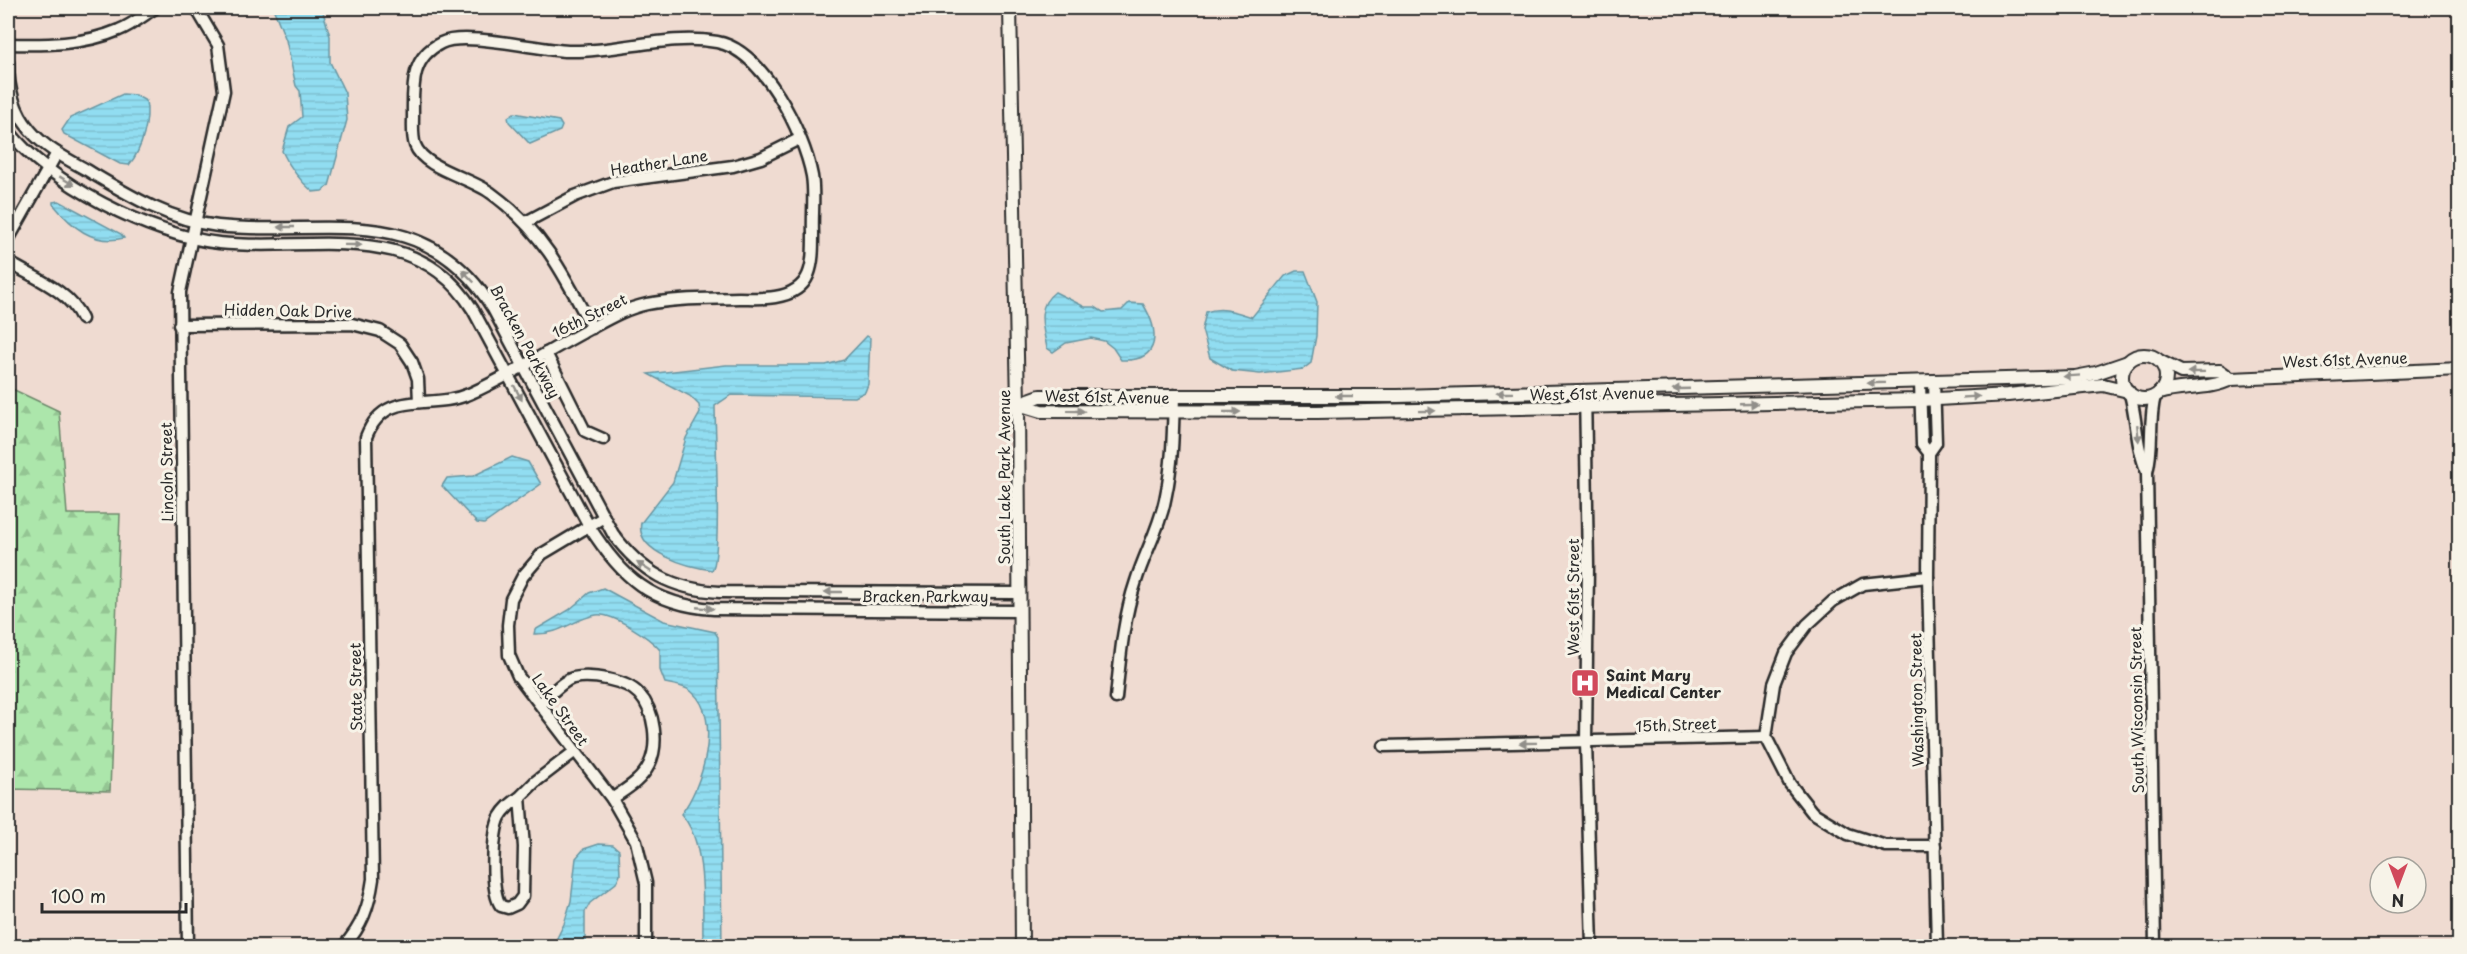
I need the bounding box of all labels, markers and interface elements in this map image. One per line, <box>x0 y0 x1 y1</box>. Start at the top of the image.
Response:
street label: Heather Lane <box>609 143 709 181</box>
one-way arrow <box>59 175 75 186</box>
one-way arrow <box>277 222 296 232</box>
one-way arrow <box>344 240 363 249</box>
one-way arrow <box>461 269 475 284</box>
street label: Bracken Parkway <box>485 280 567 402</box>
street label: 16th Street <box>548 287 630 343</box>
street label: Hidden Oak Drive <box>224 297 352 323</box>
street label: West 61st Avenue <box>2282 345 2408 373</box>
one-way arrow <box>2186 367 2205 377</box>
one-way arrow <box>2062 371 2081 381</box>
one-way arrow <box>1866 379 1885 388</box>
street label: West 61st Avenue <box>1529 380 1655 406</box>
street label: West 61st Avenue <box>1044 383 1170 409</box>
one-way arrow <box>1671 384 1690 393</box>
one-way arrow <box>513 385 523 402</box>
one-way arrow <box>1496 388 1515 398</box>
street label: South Lake Park Avenue <box>992 390 1015 564</box>
one-way arrow <box>1335 391 1354 400</box>
one-way arrow <box>1962 393 1981 402</box>
one-way arrow <box>1739 399 1758 409</box>
one-way arrow <box>1066 406 1085 416</box>
one-way arrow <box>1417 406 1436 416</box>
one-way arrow <box>1222 407 1241 417</box>
street label: Lincoln Street <box>154 422 178 522</box>
one-way arrow <box>2133 424 2143 443</box>
street label: West 61st Street <box>1561 538 1584 656</box>
one-way arrow <box>636 562 652 573</box>
street label: Bracken Parkway <box>861 584 989 607</box>
one-way arrow <box>824 587 843 597</box>
one-way arrow <box>696 603 715 613</box>
street label: South Wisconsin Street <box>2123 626 2149 794</box>
street label: Washington Street <box>1903 633 1929 767</box>
street label: State Street <box>343 643 367 731</box>
place label: Saint Mary Medical Center <box>1606 663 1721 703</box>
hospital icon: Saint Mary Medical Center <box>1569 667 1601 699</box>
street label: Lake Street <box>527 668 595 750</box>
street label: 15th Street <box>1635 711 1717 737</box>
one-way arrow <box>1519 738 1538 748</box>
north arrow <box>2368 855 2428 915</box>
scale bar <box>42 876 186 914</box>
text: 100 m <box>51 882 106 909</box>
text: N <box>2392 889 2404 913</box>

